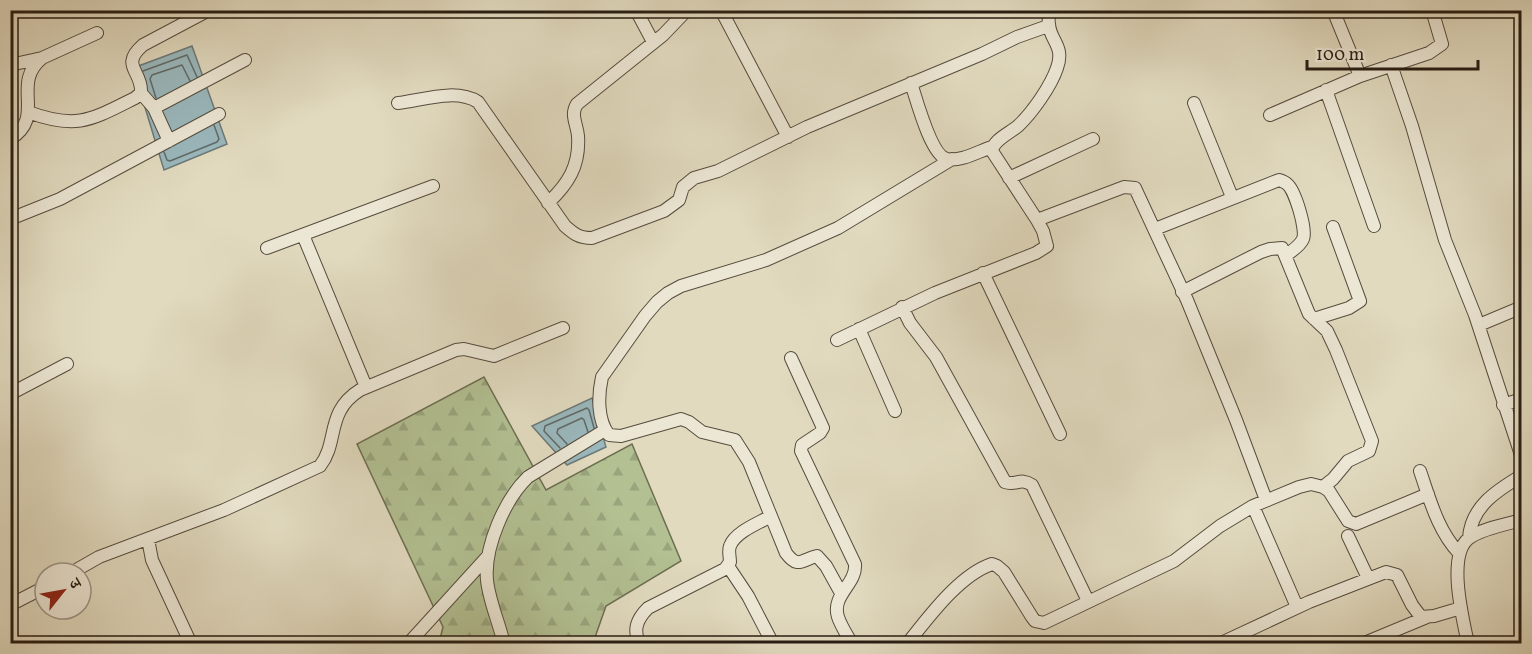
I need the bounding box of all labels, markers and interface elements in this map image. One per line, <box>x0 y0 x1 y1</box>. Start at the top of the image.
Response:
scale bar <box>1307 33 1478 71</box>
text: 100 m <box>1316 43 1365 68</box>
north arrow <box>33 561 93 621</box>
text: उ <box>62 574 87 595</box>

